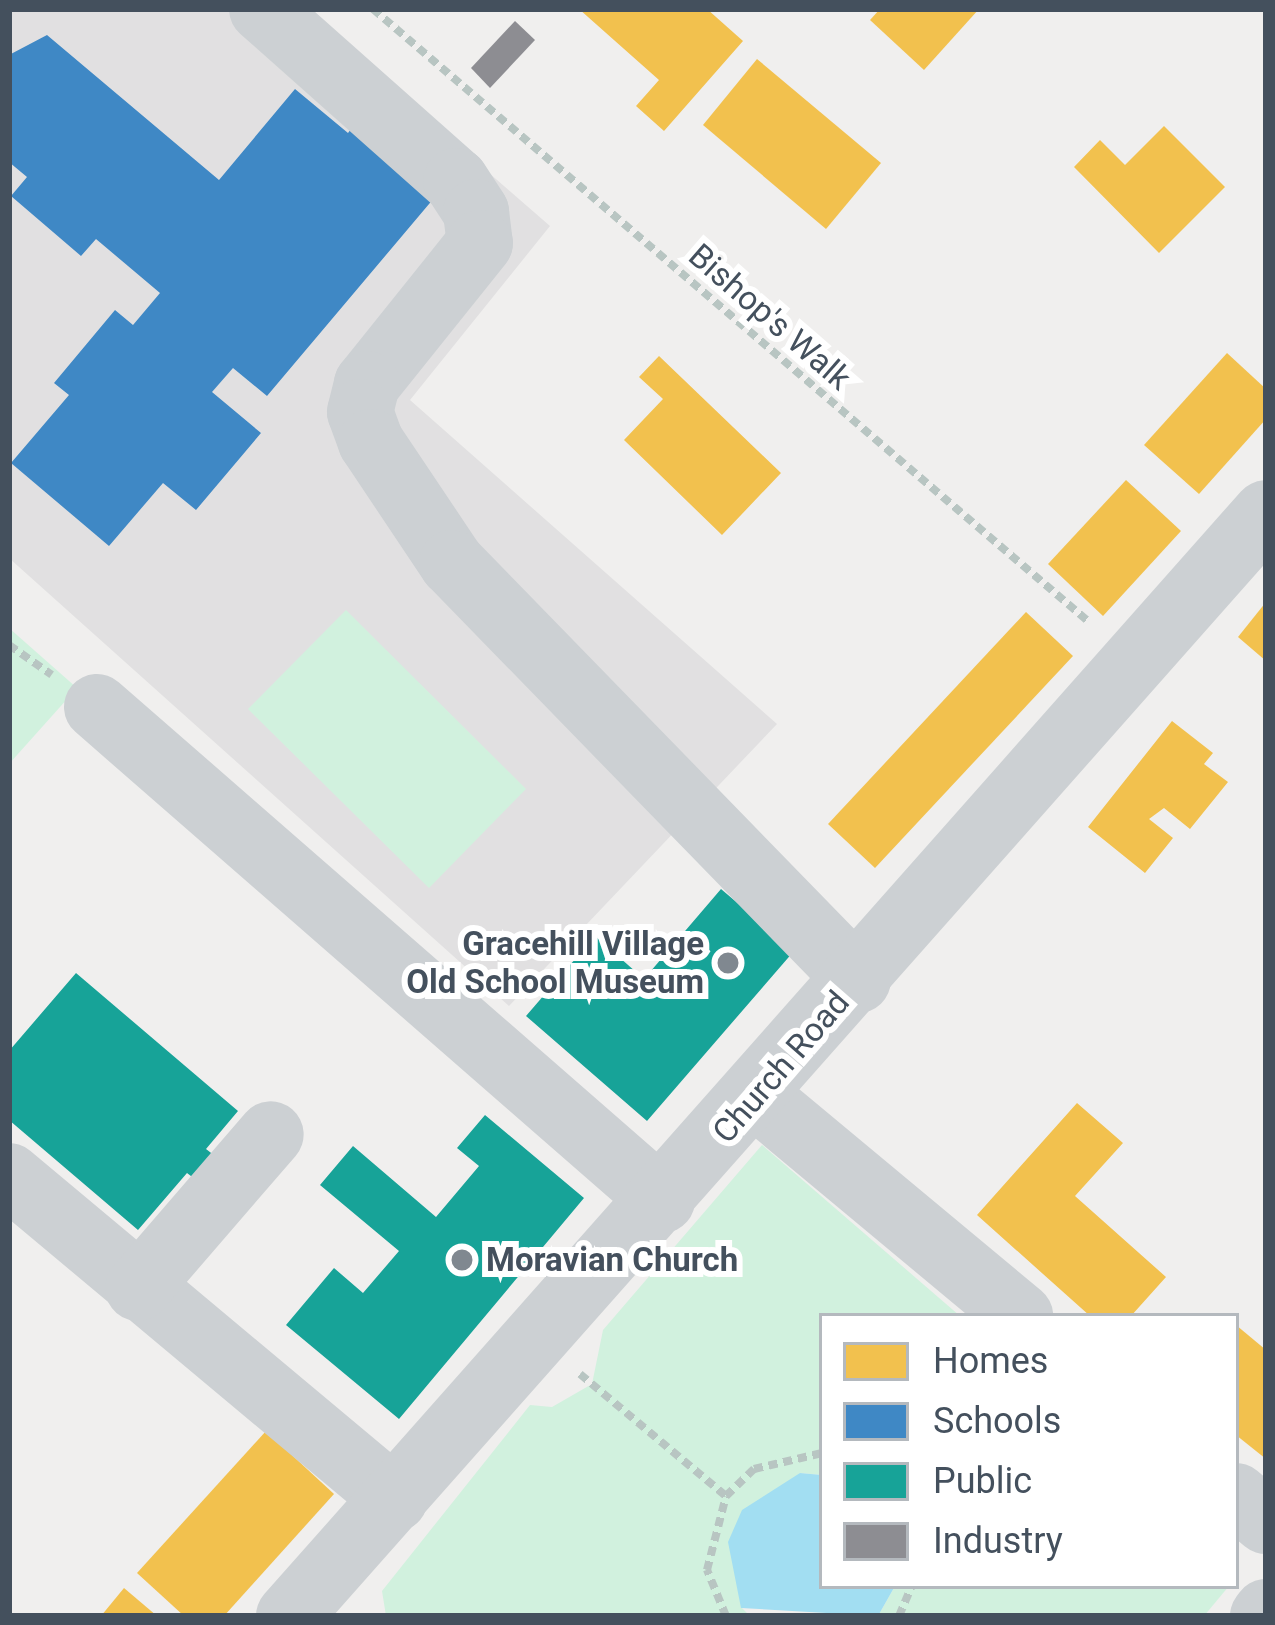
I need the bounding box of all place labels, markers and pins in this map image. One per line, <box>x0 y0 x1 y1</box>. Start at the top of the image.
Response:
place label: Gracehill Village Old School Museum <box>406 924 704 1002</box>
marker: Gracehill Village Old School Museum <box>715 950 741 976</box>
place label: Moravian Church <box>486 1240 738 1280</box>
marker: Moravian Church <box>449 1247 475 1273</box>

